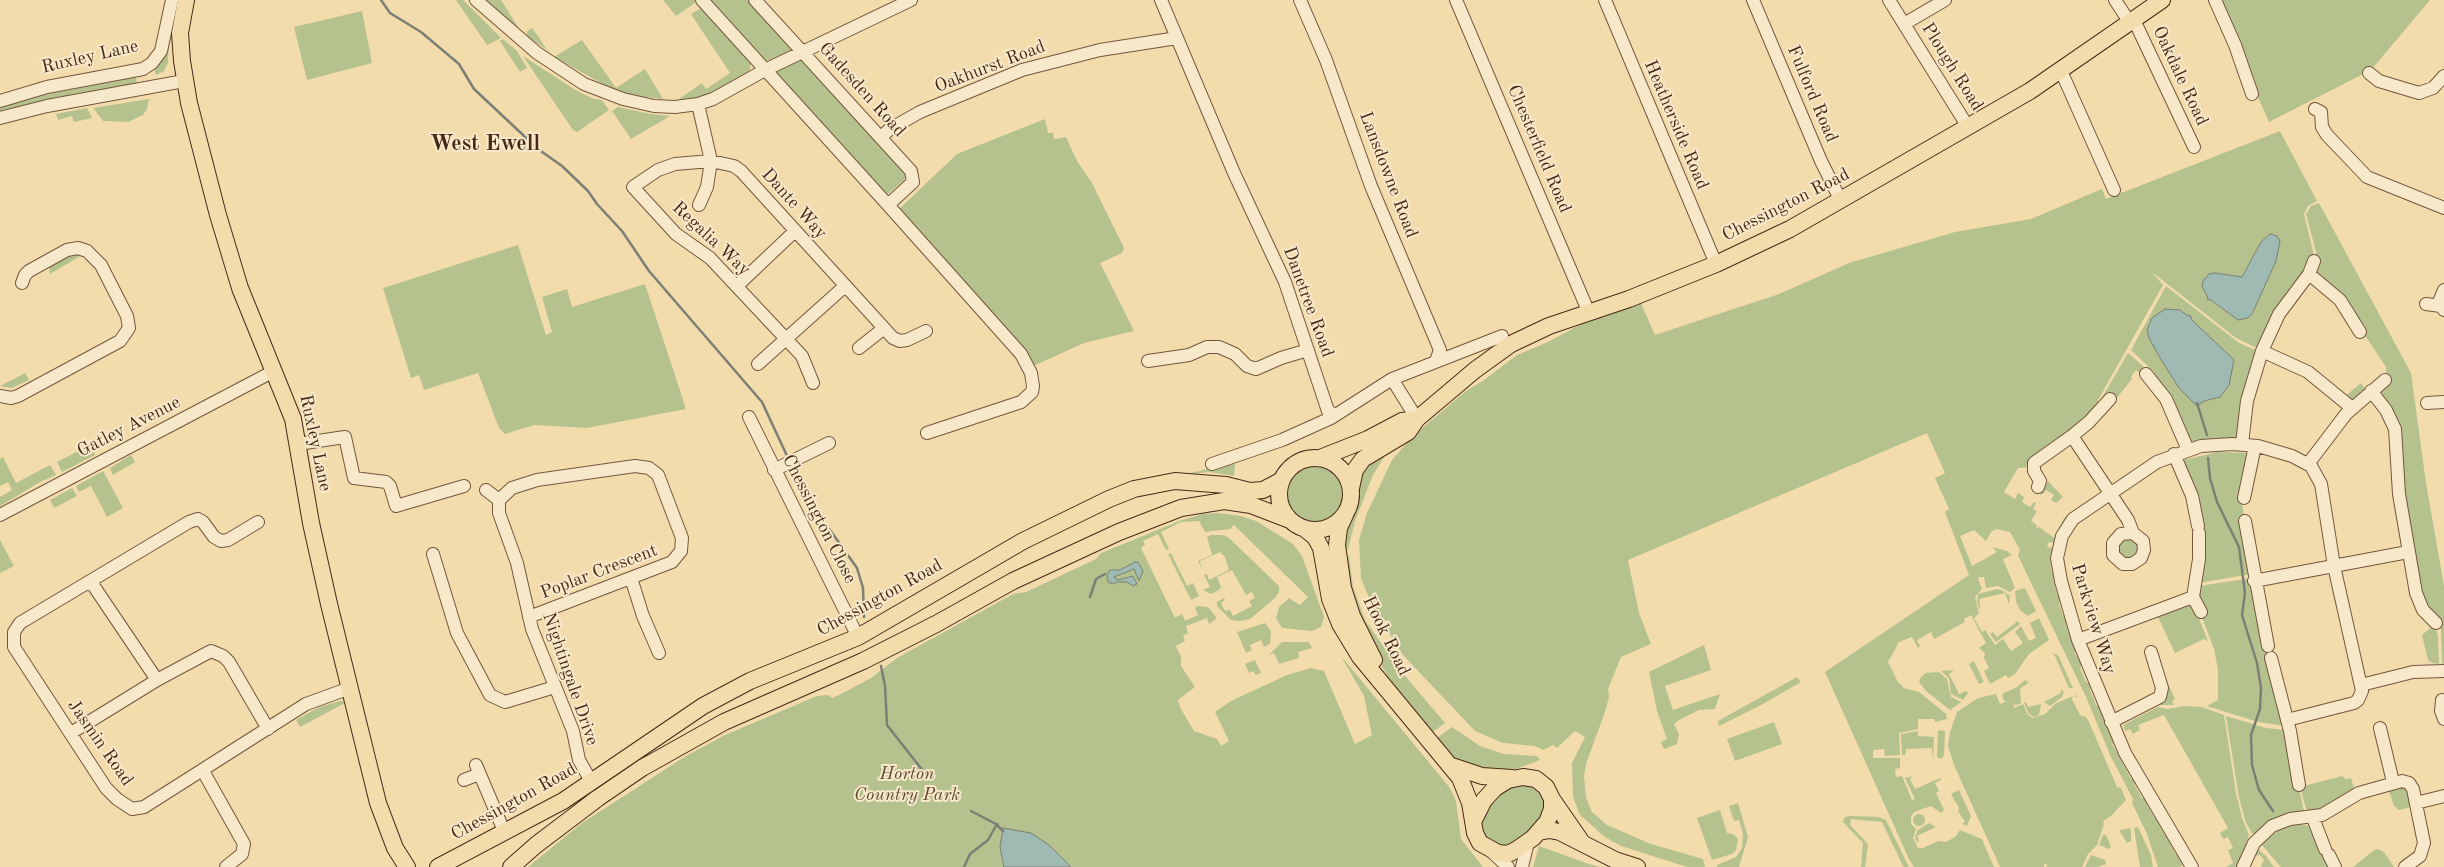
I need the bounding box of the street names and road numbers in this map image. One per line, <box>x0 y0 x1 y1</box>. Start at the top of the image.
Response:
street label: Plough Road <box>1916 19 1988 115</box>
street label: Oakdale Road <box>2148 23 2212 129</box>
street label: Ruxley Lane <box>40 35 140 79</box>
street label: Oakhurst Road <box>932 36 1048 98</box>
street label: Gadesden Road <box>814 38 910 142</box>
street label: Fulford Road <box>1782 42 1842 146</box>
street label: Heatherside Road <box>1639 57 1713 193</box>
street label: Chesterfield Road <box>1502 82 1576 216</box>
street label: Lansdowne Road <box>1354 109 1422 241</box>
street label: Dante Way <box>756 164 832 244</box>
street label: Chessington Road <box>1719 164 1853 246</box>
street label: Regalia Way <box>667 197 755 281</box>
street label: Danetree Road <box>1278 244 1338 360</box>
street label: Gatley Avenue <box>74 392 184 462</box>
street label: Ruxley Lane <box>294 393 336 493</box>
street label: Chessington Close <box>777 451 861 587</box>
street label: Poplar Crescent <box>538 540 660 604</box>
street label: Chessington Road <box>813 555 947 641</box>
street label: Parkview Way <box>2066 561 2120 677</box>
street label: Hook Road <box>1357 592 1415 680</box>
street label: Nightingale Drive <box>537 610 603 748</box>
street label: Jasmin Road <box>62 696 138 790</box>
street label: Chessington Road <box>447 759 581 845</box>

